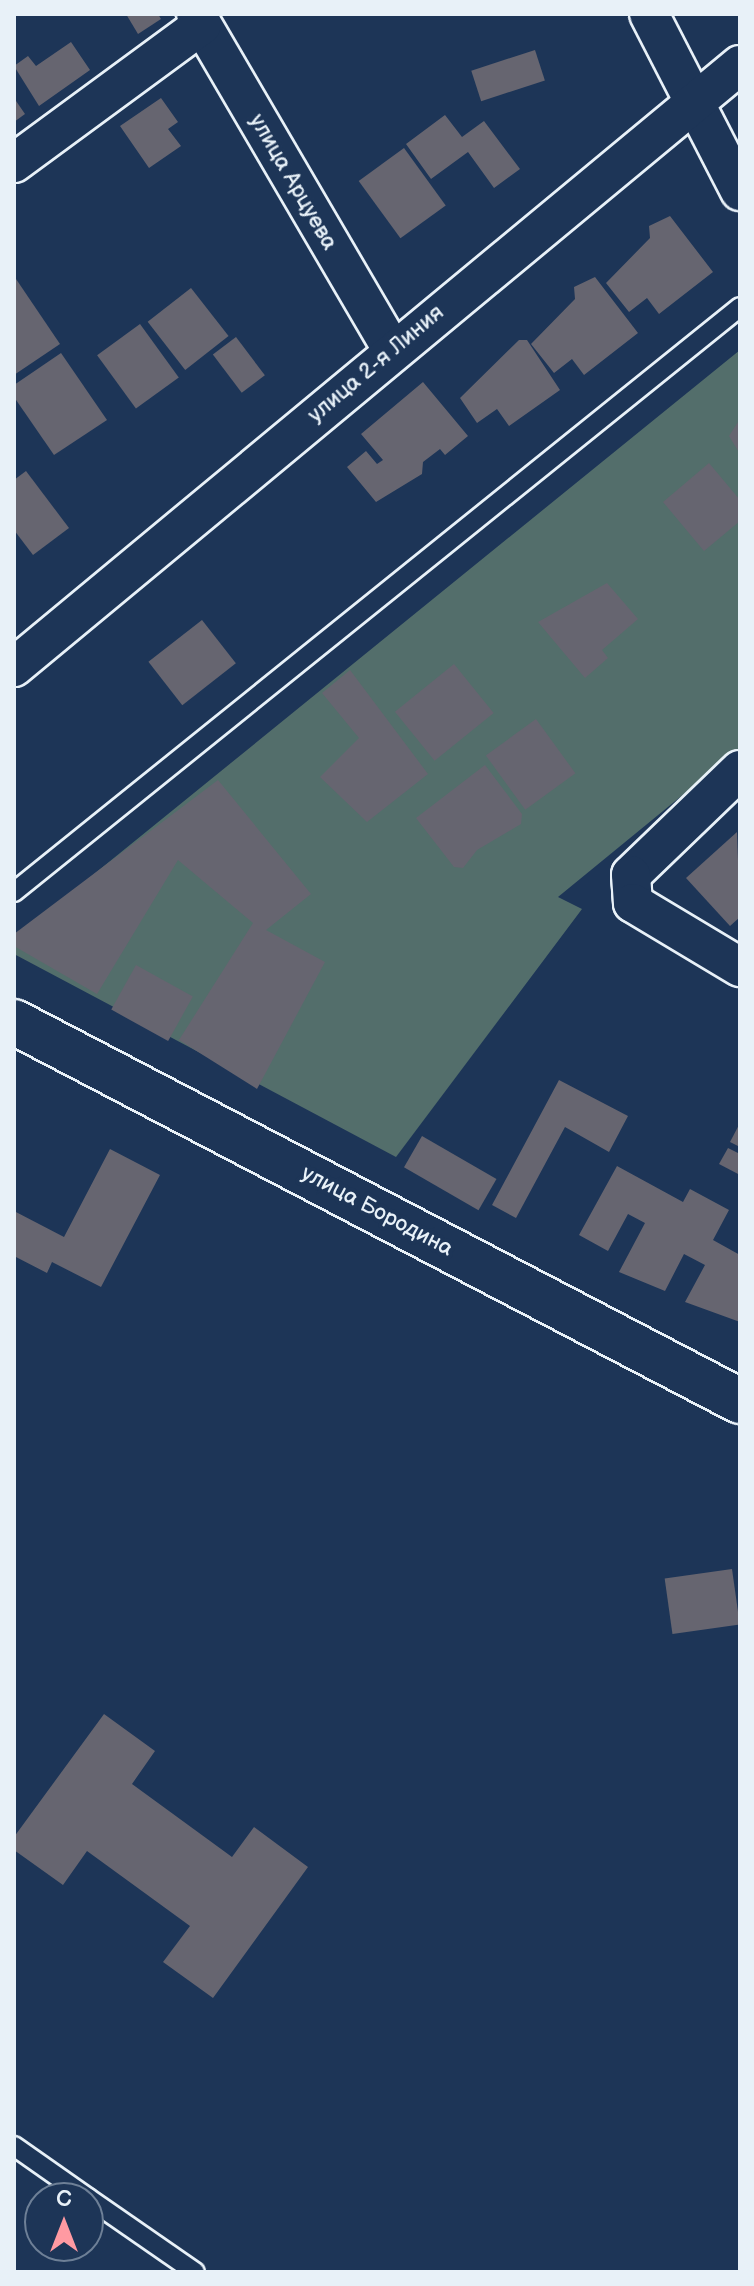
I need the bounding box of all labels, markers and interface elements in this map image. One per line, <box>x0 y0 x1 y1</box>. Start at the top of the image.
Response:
street label: улица Арцуева <box>243 109 343 255</box>
street label: улица 2-я Линия <box>303 300 449 428</box>
street label: улица Бородина <box>297 1160 457 1262</box>
north arrow <box>24 2182 104 2262</box>
text: С <box>56 2186 72 2213</box>

